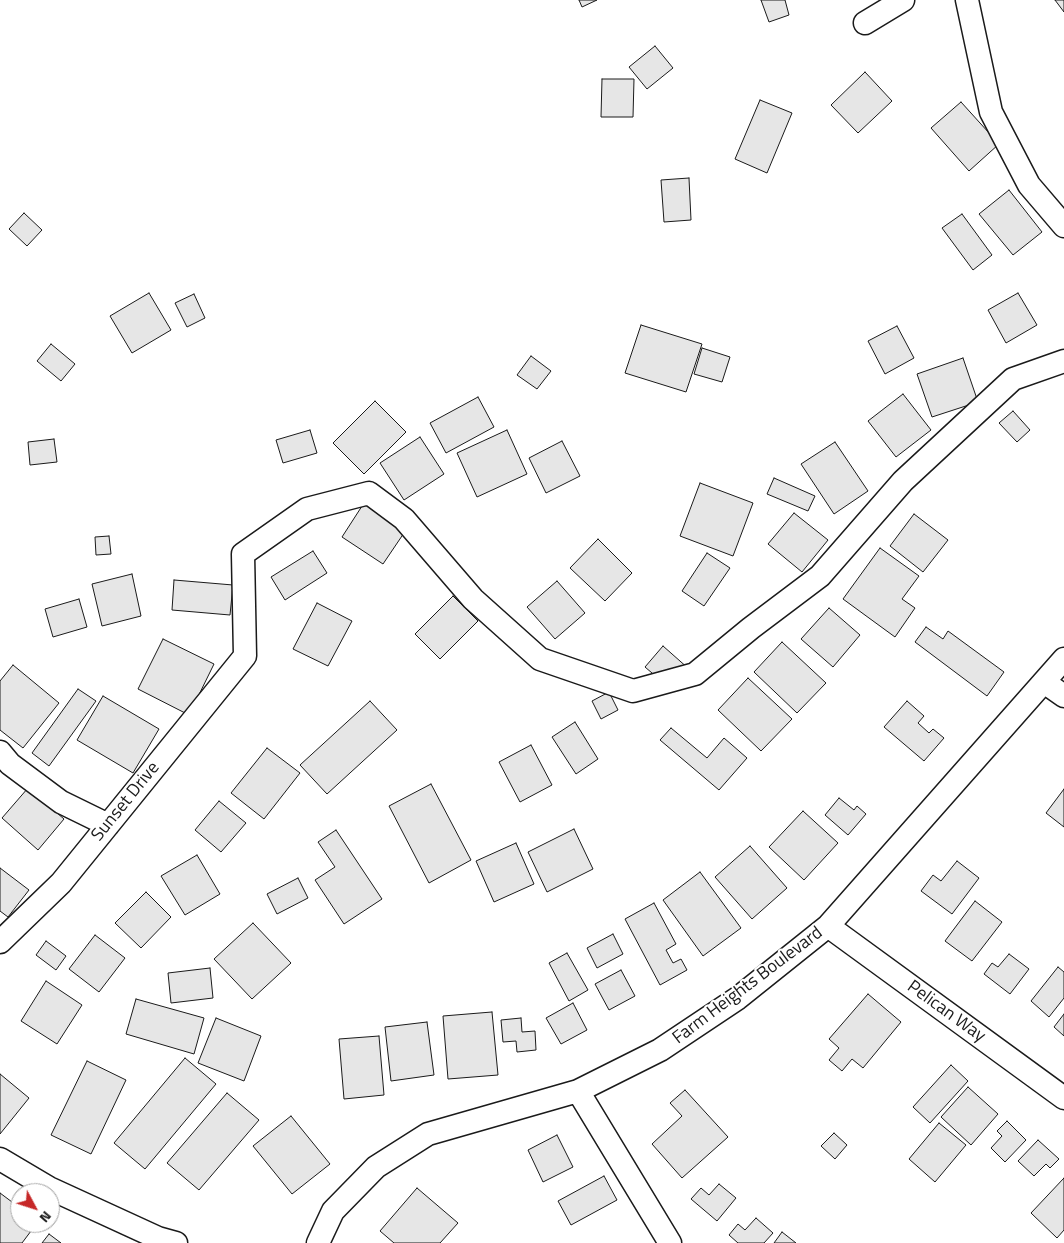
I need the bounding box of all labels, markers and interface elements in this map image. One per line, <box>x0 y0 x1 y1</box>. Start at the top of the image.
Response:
street label: Sunset Drive <box>87 758 165 846</box>
street label: Farm Heights Boulevard <box>669 923 827 1049</box>
street label: Pelican Way <box>903 976 989 1048</box>
north arrow <box>10 1183 60 1233</box>
text: N <box>35 1207 57 1228</box>

